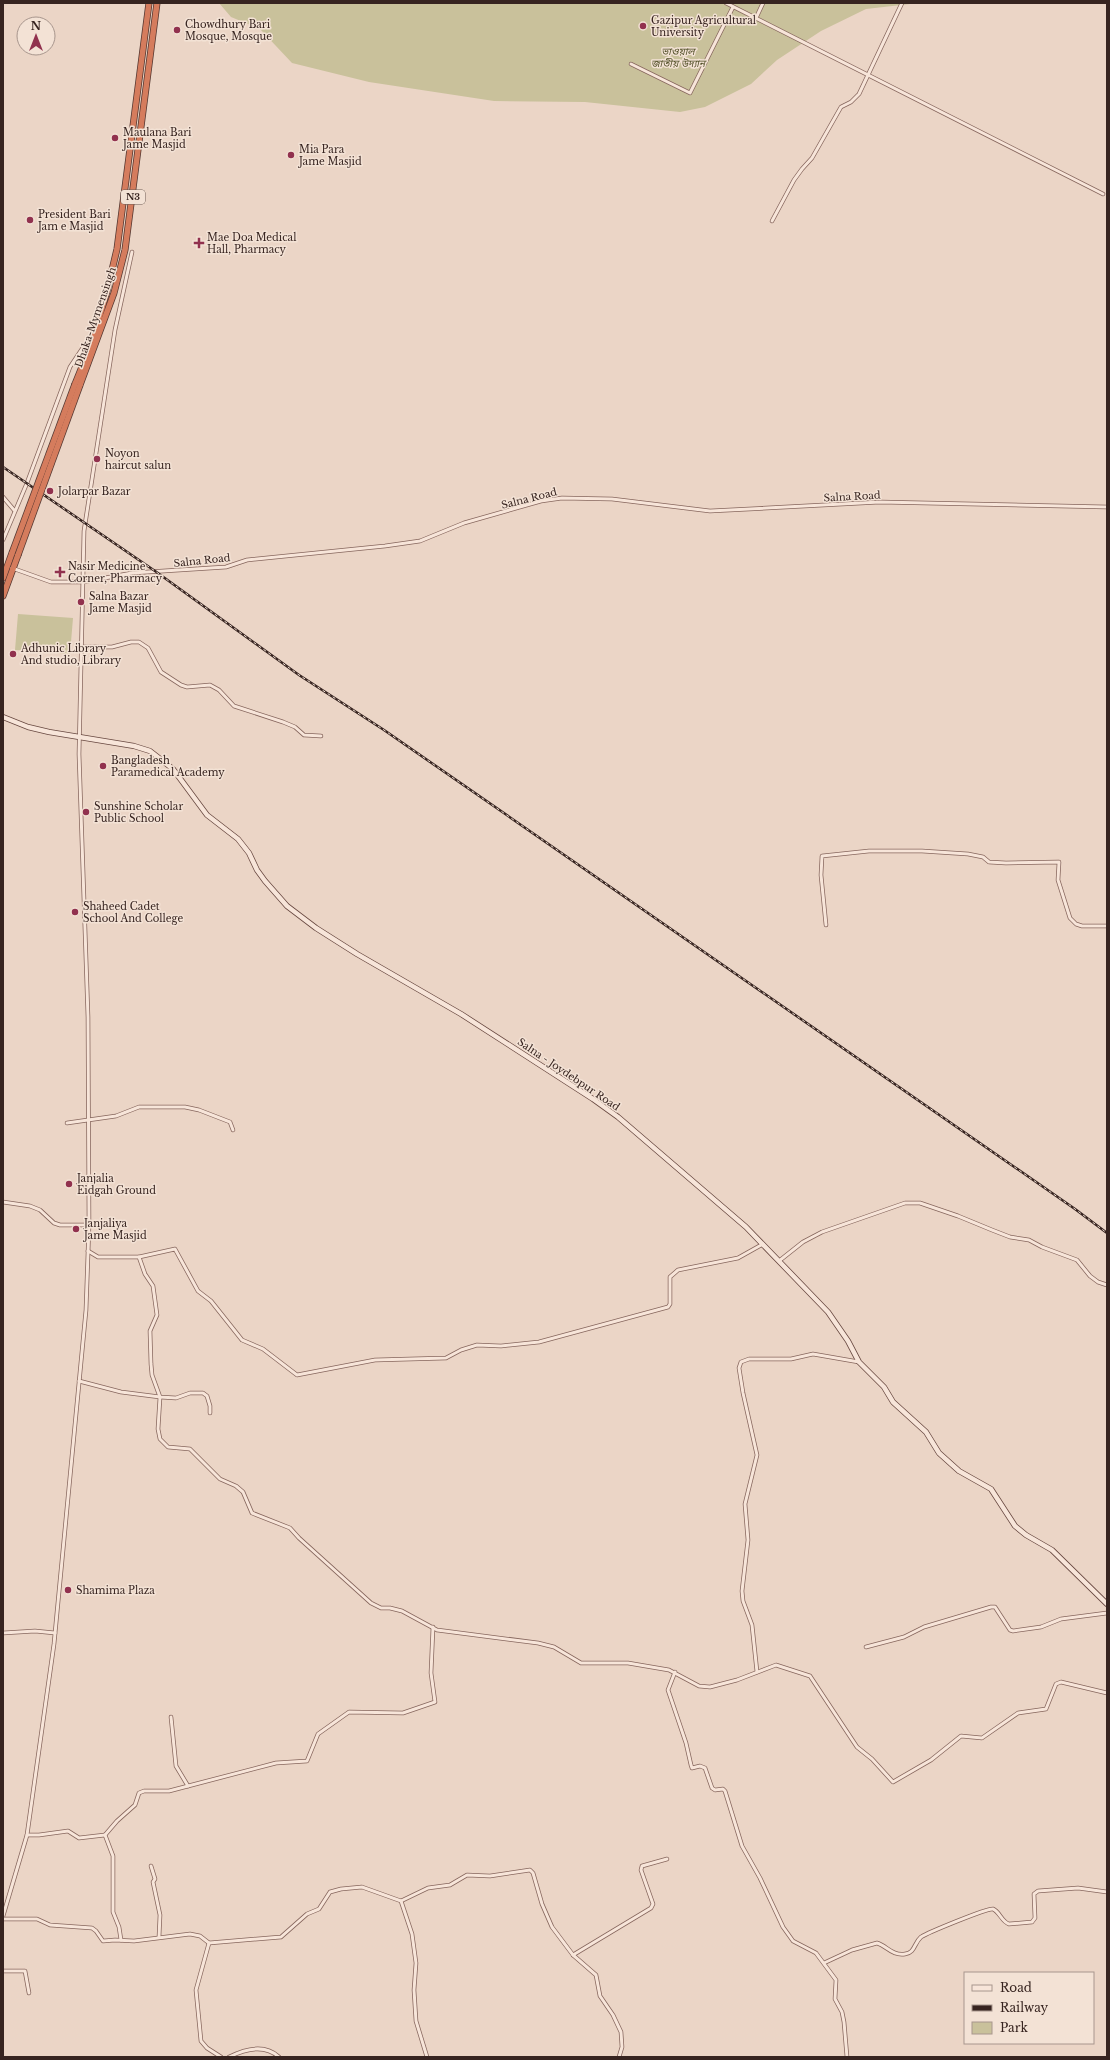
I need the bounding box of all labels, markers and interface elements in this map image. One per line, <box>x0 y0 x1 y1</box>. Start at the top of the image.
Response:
place label: Gazipur Agricultural University <box>651 14 756 39</box>
north arrow <box>16 16 56 56</box>
place label: Chowdhury Bari Mosque, Mosque <box>185 18 272 43</box>
text: N <box>31 19 42 33</box>
marker: Gazipur Agricultural University <box>638 21 648 31</box>
marker: Chowdhury Bari Mosque, Mosque <box>172 25 182 35</box>
park label: ভাওয়াল জাতীয় উদ্যান <box>651 45 707 70</box>
place label: Maulana Bari Jame Masjid <box>121 126 192 151</box>
marker: Maulana Bari Jame Masjid <box>110 133 120 143</box>
place label: Mia Para Jame Masjid <box>297 143 362 168</box>
marker: Mia Para Jame Masjid <box>286 150 296 160</box>
road number: N3 <box>121 190 145 204</box>
place label: President Bari Jam e Masjid <box>36 208 111 233</box>
marker: President Bari Jam e Masjid <box>25 215 35 225</box>
place label: Mae Doa Medical Hall, Pharmacy <box>207 231 296 256</box>
marker: Mae Doa Medical Hall, Pharmacy <box>194 238 204 248</box>
street label: Dhaka-Mymensingh <box>72 265 119 369</box>
place label: Noyon haircut salun <box>105 447 171 472</box>
marker: Noyon haircut salun <box>92 454 102 464</box>
place label: Jolarpar Bazar <box>56 485 131 498</box>
street label: Salna Road <box>500 485 559 512</box>
marker: Jolarpar Bazar <box>45 486 55 496</box>
street label: Salna Road <box>823 489 881 504</box>
street label: Salna Road <box>173 551 231 570</box>
place label: Nasir Medicine Corner, Pharmacy <box>68 560 163 585</box>
marker: Nasir Medicine Corner, Pharmacy <box>55 567 65 577</box>
place label: Salna Bazar Jame Masjid <box>87 590 152 615</box>
marker: Salna Bazar Jame Masjid <box>76 597 86 607</box>
place label: Adhunic Library And studio, Library <box>20 642 122 667</box>
marker: Adhunic Library And studio, Library <box>8 649 18 659</box>
place label: Bangladesh Paramedical Academy <box>111 754 225 779</box>
marker: Bangladesh Paramedical Academy <box>98 761 108 771</box>
place label: Sunshine Scholar Public School <box>94 800 183 825</box>
marker: Sunshine Scholar Public School <box>81 807 91 817</box>
place label: Shaheed Cadet School And College <box>83 900 183 925</box>
marker: Shaheed Cadet School And College <box>70 907 80 917</box>
street label: Salna - Joydebpur Road <box>515 1035 623 1114</box>
place label: Janjalia Eidgah Ground <box>75 1172 156 1197</box>
marker: Janjalia Eidgah Ground <box>64 1179 74 1189</box>
place label: Janjaliya Jame Masjid <box>82 1217 147 1242</box>
marker: Janjaliya Jame Masjid <box>71 1224 81 1234</box>
place label: Shamima Plaza <box>76 1584 155 1597</box>
marker: Shamima Plaza <box>63 1585 73 1595</box>
legend <box>964 1972 1094 2044</box>
text: Road <box>1000 1980 1032 1995</box>
text: Railway <box>1000 2000 1049 2015</box>
text: Park <box>1000 2020 1028 2035</box>

